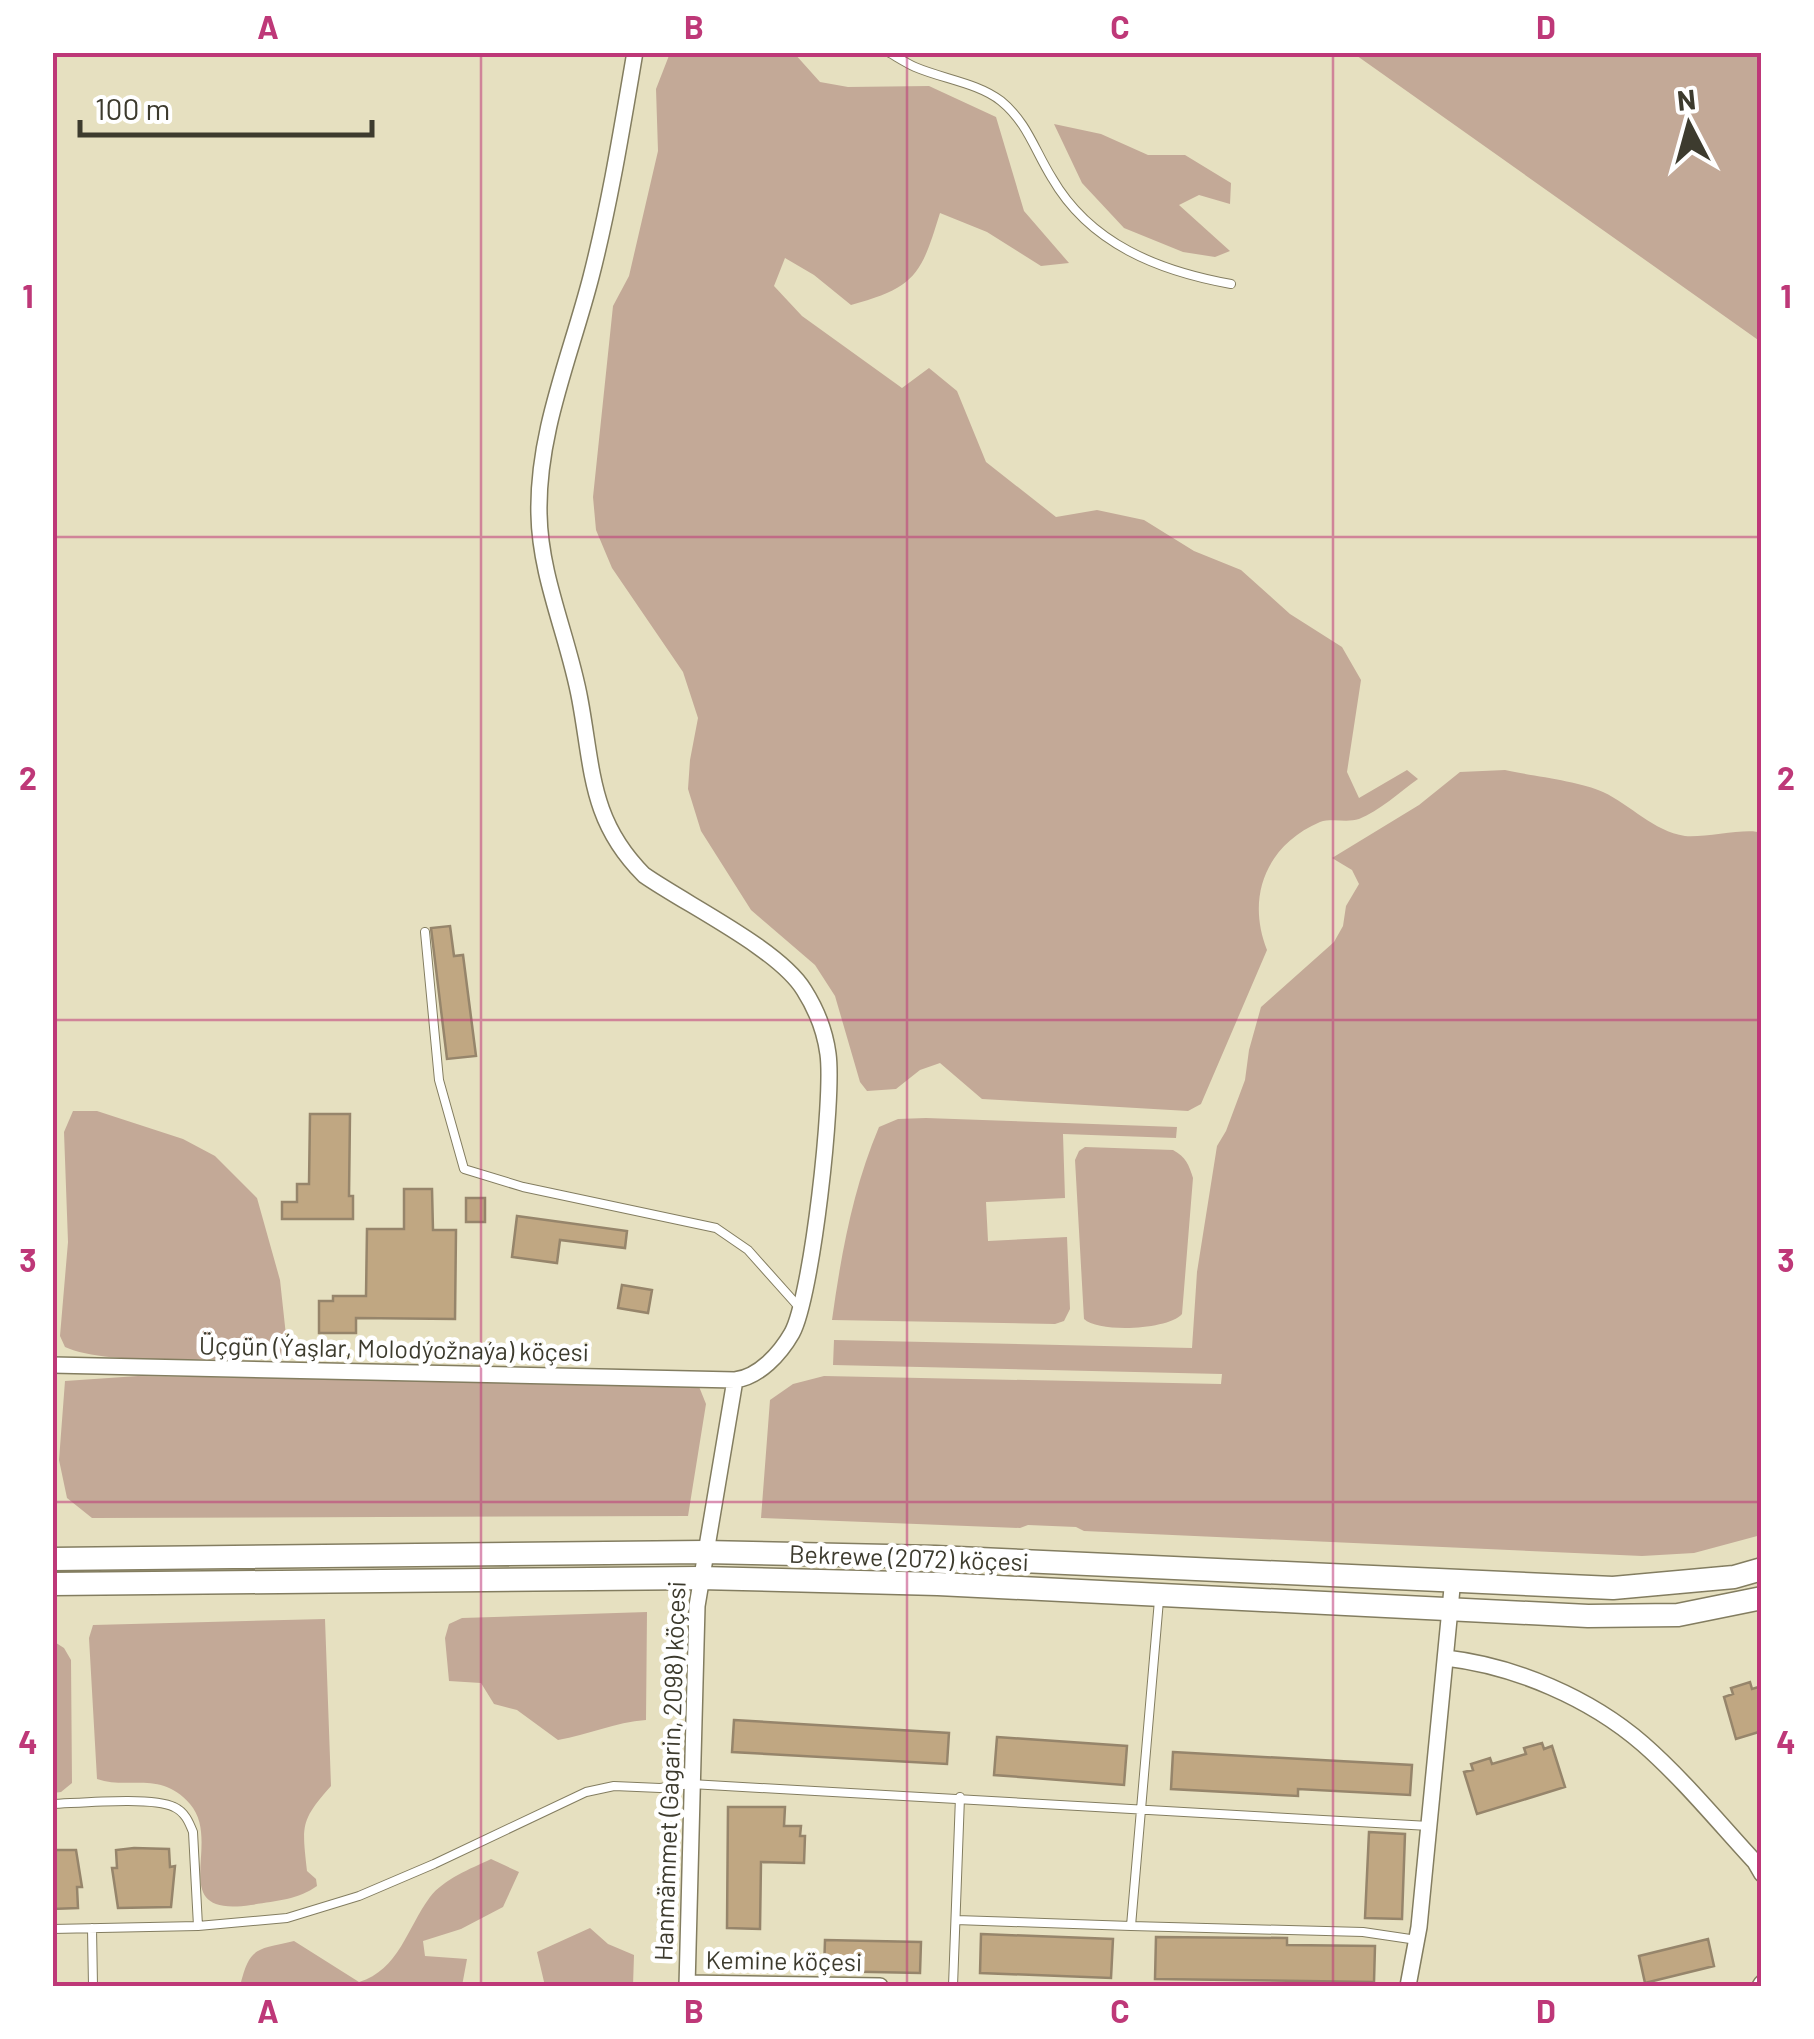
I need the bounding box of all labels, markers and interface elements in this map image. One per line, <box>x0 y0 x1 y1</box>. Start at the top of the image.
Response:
text: A <box>257 7 279 45</box>
text: B <box>684 7 704 45</box>
text: C <box>1110 7 1130 45</box>
text: D <box>1536 7 1556 45</box>
scale bar <box>80 75 372 137</box>
north arrow <box>1639 75 1739 175</box>
text: N <box>1675 81 1697 117</box>
text: 100 m <box>95 90 170 126</box>
text: 1 <box>22 276 34 314</box>
text: 1 <box>1780 276 1792 314</box>
text: 2 <box>19 758 37 796</box>
text: 2 <box>1777 758 1795 796</box>
text: 3 <box>19 1240 37 1278</box>
text: 3 <box>1777 1240 1795 1278</box>
street label: Üçgün (Ýaşlar, Molodýožnaýa) köçesi <box>199 1330 589 1366</box>
street label: Bekrewe (2072) köçesi <box>788 1538 1030 1576</box>
street label: Hanmämmet (Gagarin, 2098) köçesi <box>647 1581 691 1961</box>
text: 4 <box>18 1722 38 1760</box>
text: 4 <box>1776 1722 1796 1760</box>
street label: Kemine köçesi <box>705 1944 863 1976</box>
text: A <box>257 1991 279 2029</box>
text: B <box>684 1991 704 2029</box>
text: C <box>1110 1991 1130 2029</box>
text: D <box>1536 1991 1556 2029</box>

